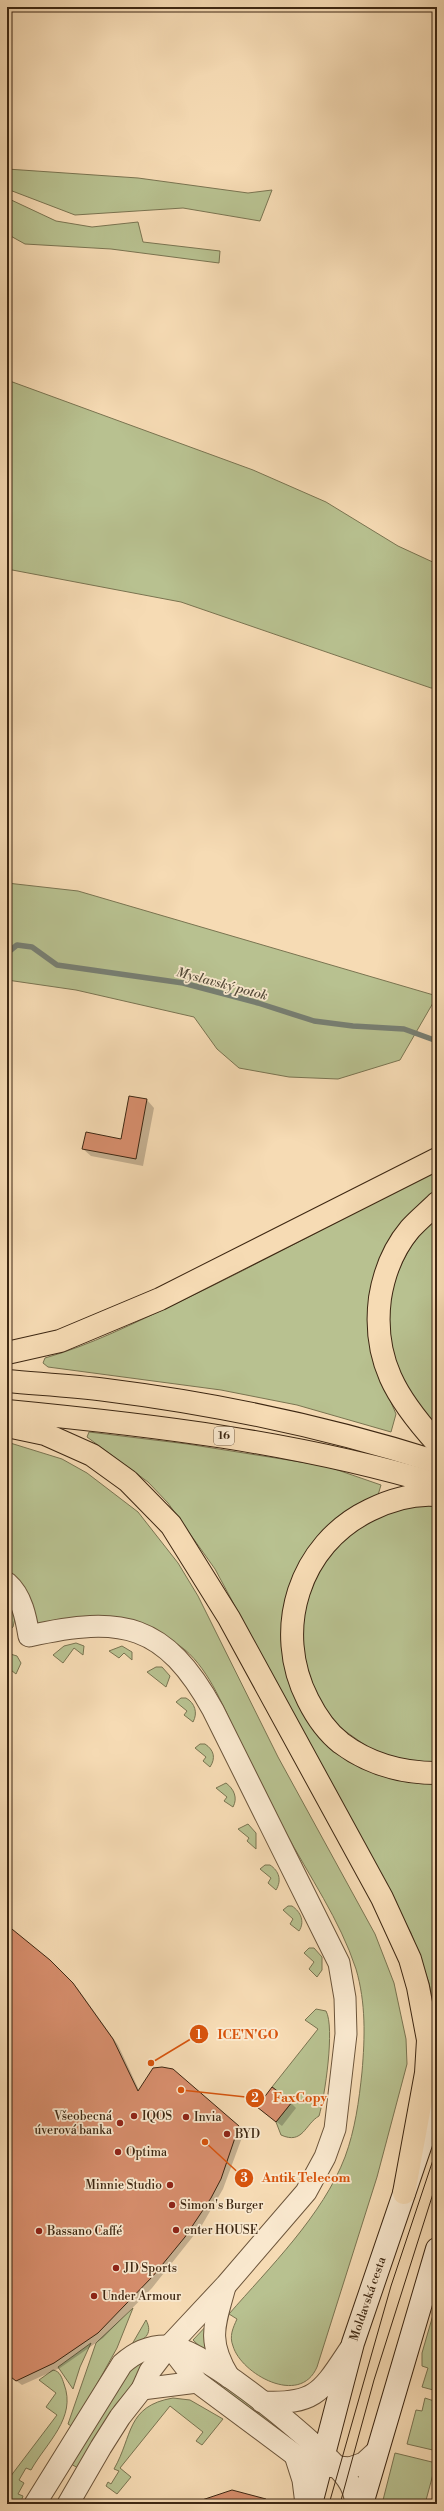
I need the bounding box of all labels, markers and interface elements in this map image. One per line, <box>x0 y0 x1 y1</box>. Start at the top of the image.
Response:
water label: Myslavský potok <box>175 964 270 1004</box>
road number: 16 <box>214 1427 234 1445</box>
callout: ICE'N'GO <box>189 2022 286 2047</box>
text: ICE'N'GO <box>218 2027 279 2043</box>
text: 1 <box>196 2028 202 2043</box>
callout: FaxCopy <box>245 2085 335 2110</box>
text: FaxCopy <box>273 2090 328 2106</box>
text: 2 <box>251 2091 259 2106</box>
place label: Všeobecná úverová banka <box>35 2109 113 2138</box>
place label: IQOS <box>142 2109 172 2124</box>
place label: Invia <box>194 2110 223 2125</box>
marker: IQOS <box>129 2111 139 2121</box>
marker: Invia <box>181 2112 191 2122</box>
marker: Všeobecná úverová banka <box>115 2118 125 2128</box>
place label: BYD <box>234 2127 260 2142</box>
marker: BYD <box>222 2129 232 2139</box>
place label: Optima <box>126 2145 168 2160</box>
marker: Optima <box>113 2147 123 2157</box>
callout: Antik Telecom <box>234 2165 359 2190</box>
text: Antik Telecom <box>261 2170 351 2186</box>
text: 3 <box>240 2171 248 2186</box>
place label: Minnie Studio <box>85 2178 162 2193</box>
marker: Minnie Studio <box>165 2180 175 2190</box>
place label: Simon's Burger <box>180 2198 263 2213</box>
marker: Simon's Burger <box>167 2200 177 2210</box>
place label: enter HOUSE <box>184 2223 258 2238</box>
place label: Bassano Caffé <box>46 2224 122 2239</box>
marker: enter HOUSE <box>171 2225 181 2235</box>
marker: Bassano Caffé <box>34 2226 44 2236</box>
street label: Moldavská cesta <box>347 2254 390 2343</box>
place label: JD Sports <box>123 2261 177 2276</box>
marker: JD Sports <box>111 2263 121 2273</box>
place label: Under Armour <box>102 2289 181 2304</box>
marker: Under Armour <box>89 2291 99 2301</box>

